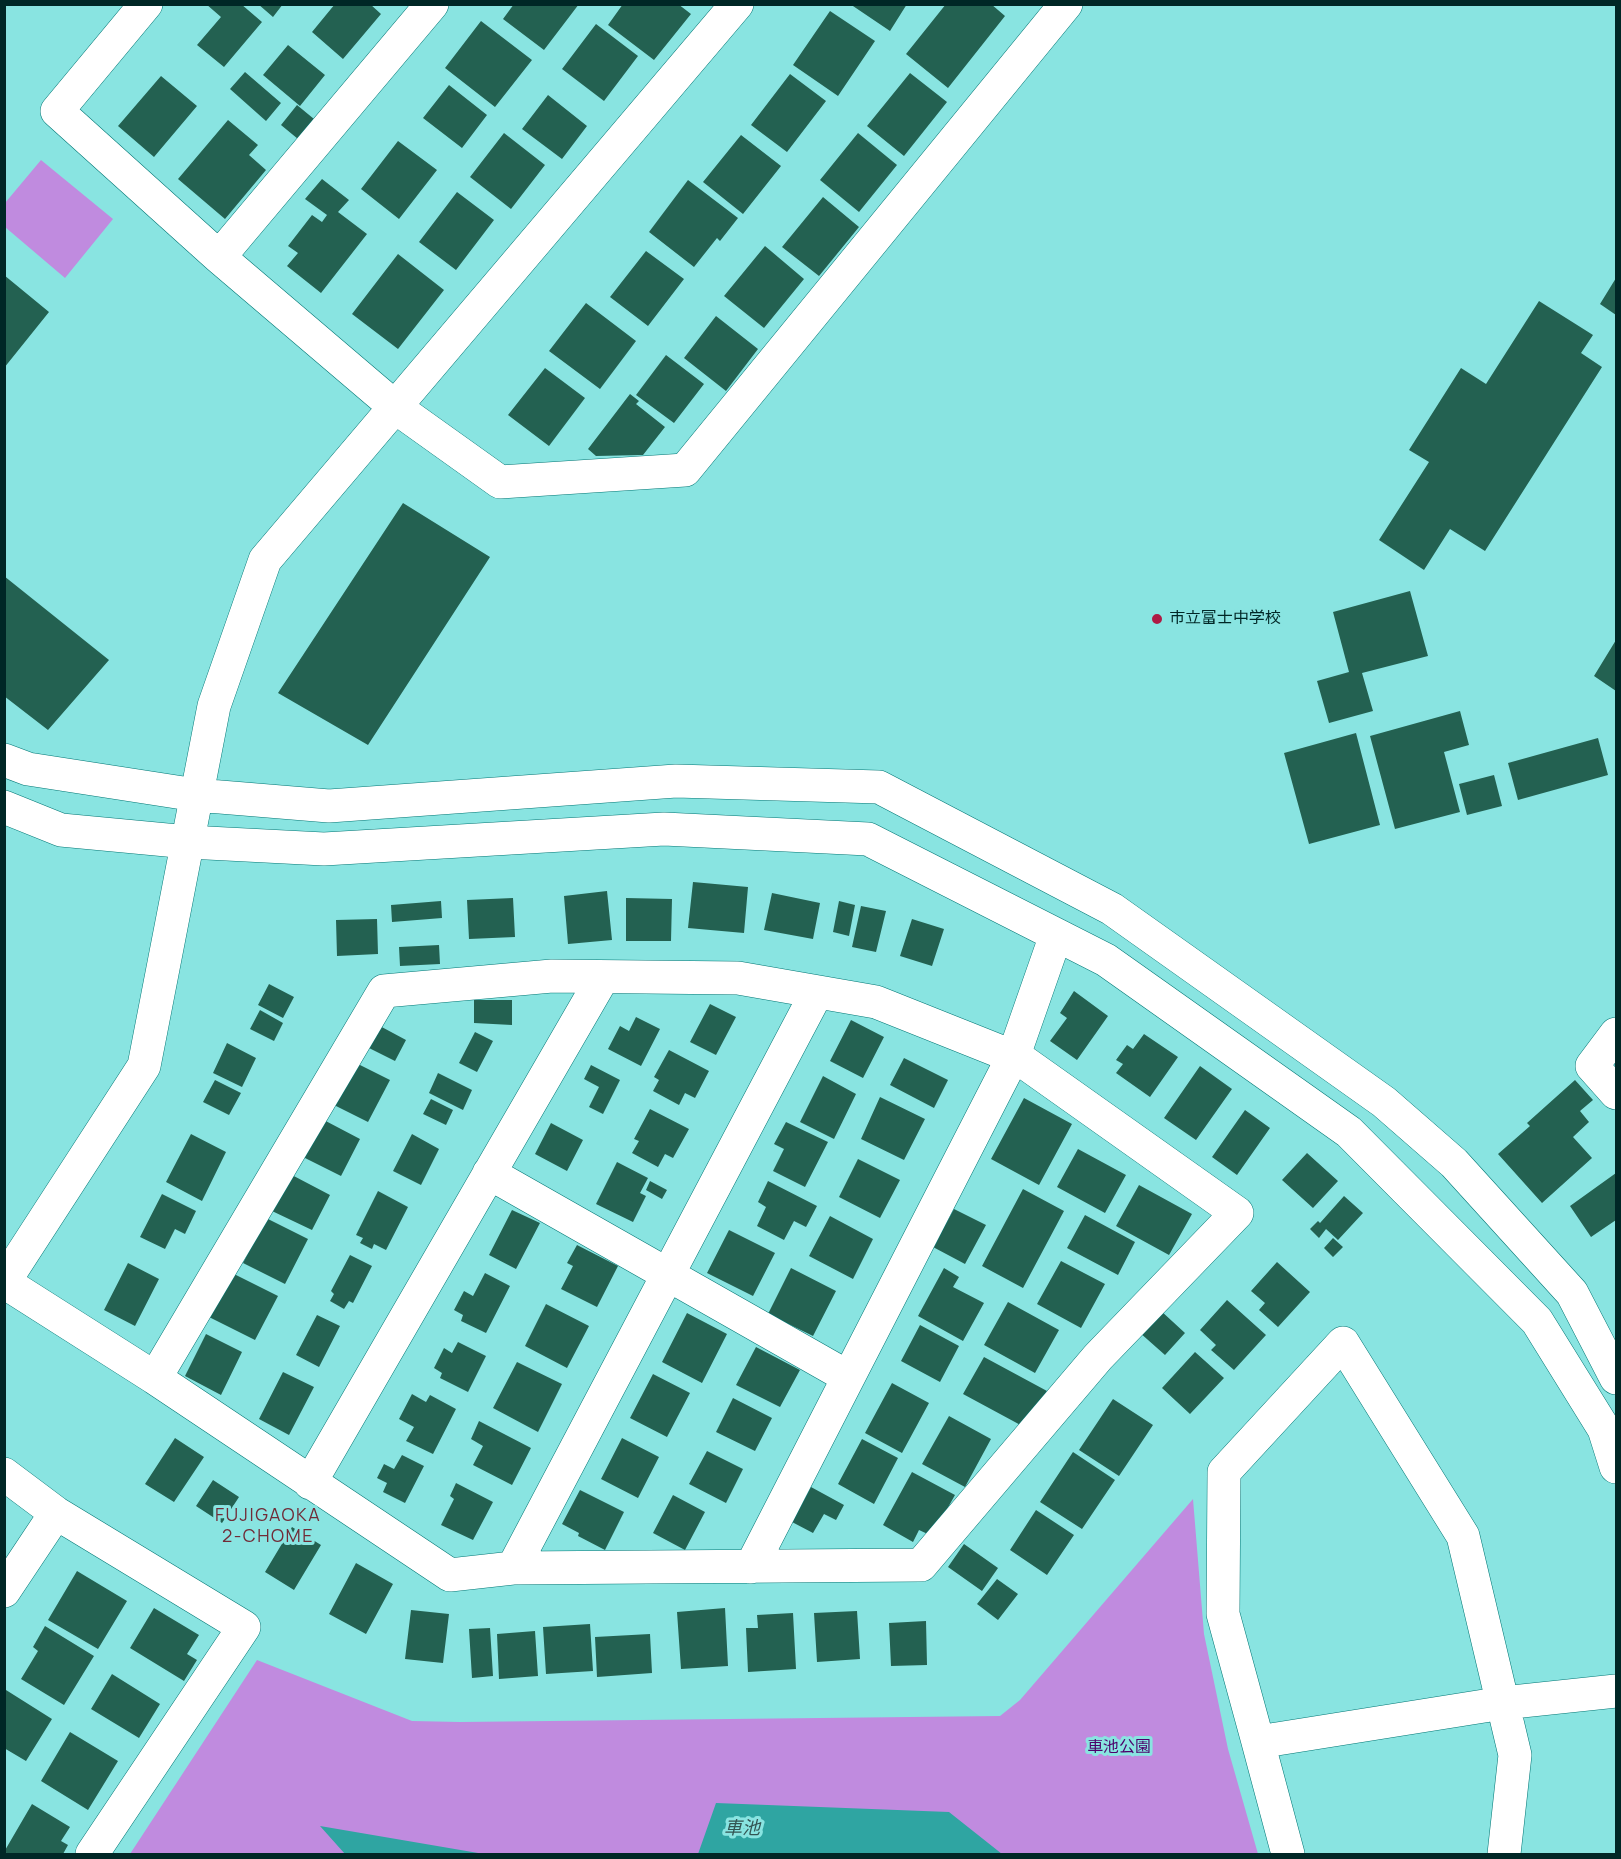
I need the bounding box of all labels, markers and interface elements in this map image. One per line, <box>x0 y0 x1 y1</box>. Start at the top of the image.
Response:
place label: 市立富士中学校 <box>1169 609 1281 629</box>
marker: 市立富士中学校 <box>1150 612 1164 626</box>
district label: FUJIGAOKA 2-CHOME <box>215 1505 321 1547</box>
park label: 車池公園 <box>1087 1738 1151 1758</box>
water label: 車池 <box>724 1818 760 1840</box>

